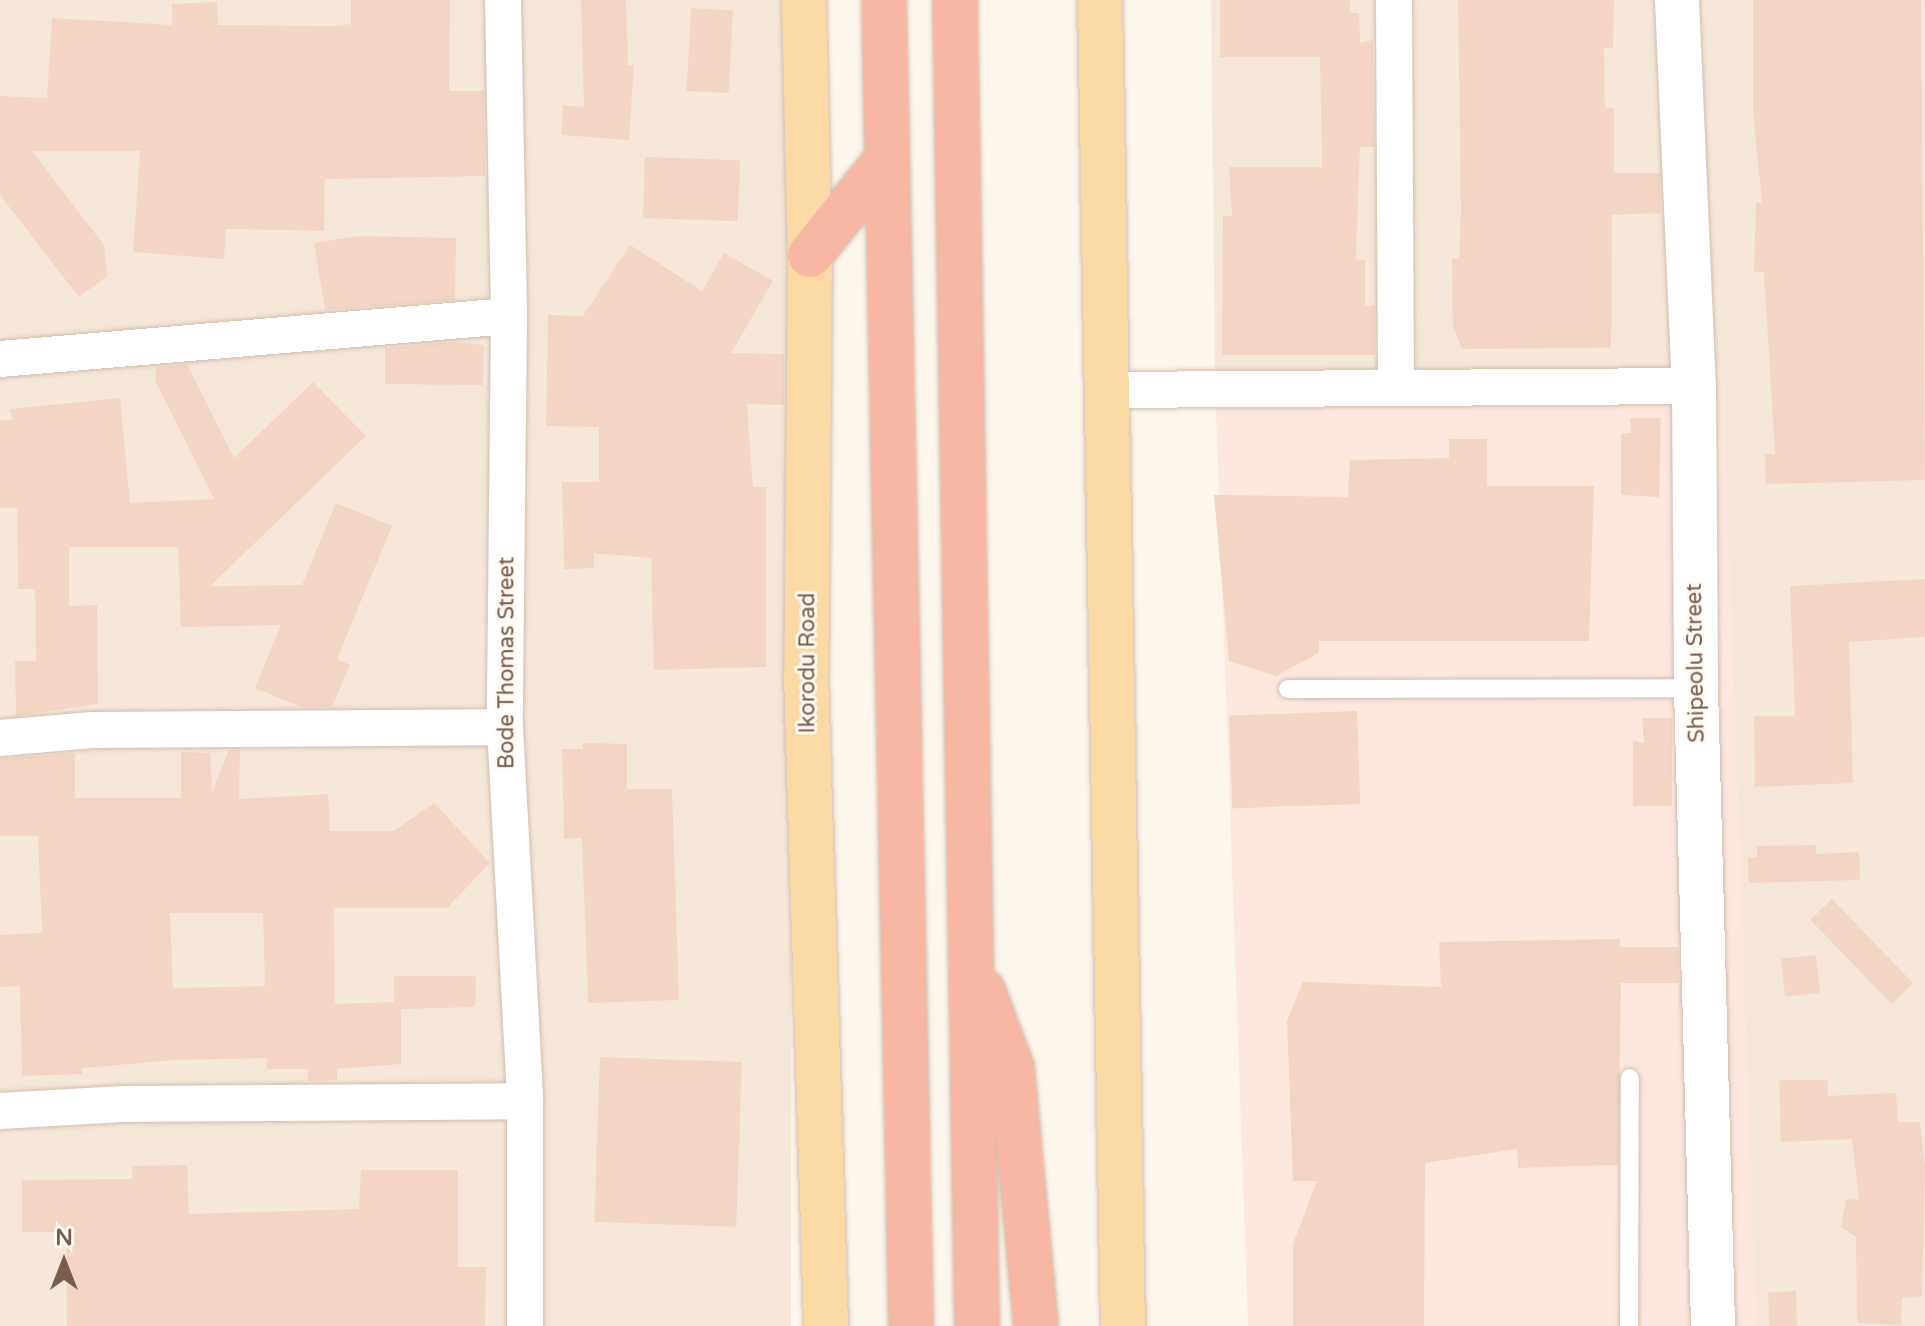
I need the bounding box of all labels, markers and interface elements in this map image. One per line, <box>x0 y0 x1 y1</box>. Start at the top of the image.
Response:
street label: Bode Thomas Street <box>494 557 520 769</box>
street label: Shipeolu Street <box>1681 583 1711 743</box>
street label: Ikorodu Road <box>795 593 821 733</box>
north arrow <box>24 1222 104 1302</box>
text: N <box>55 1225 73 1251</box>

